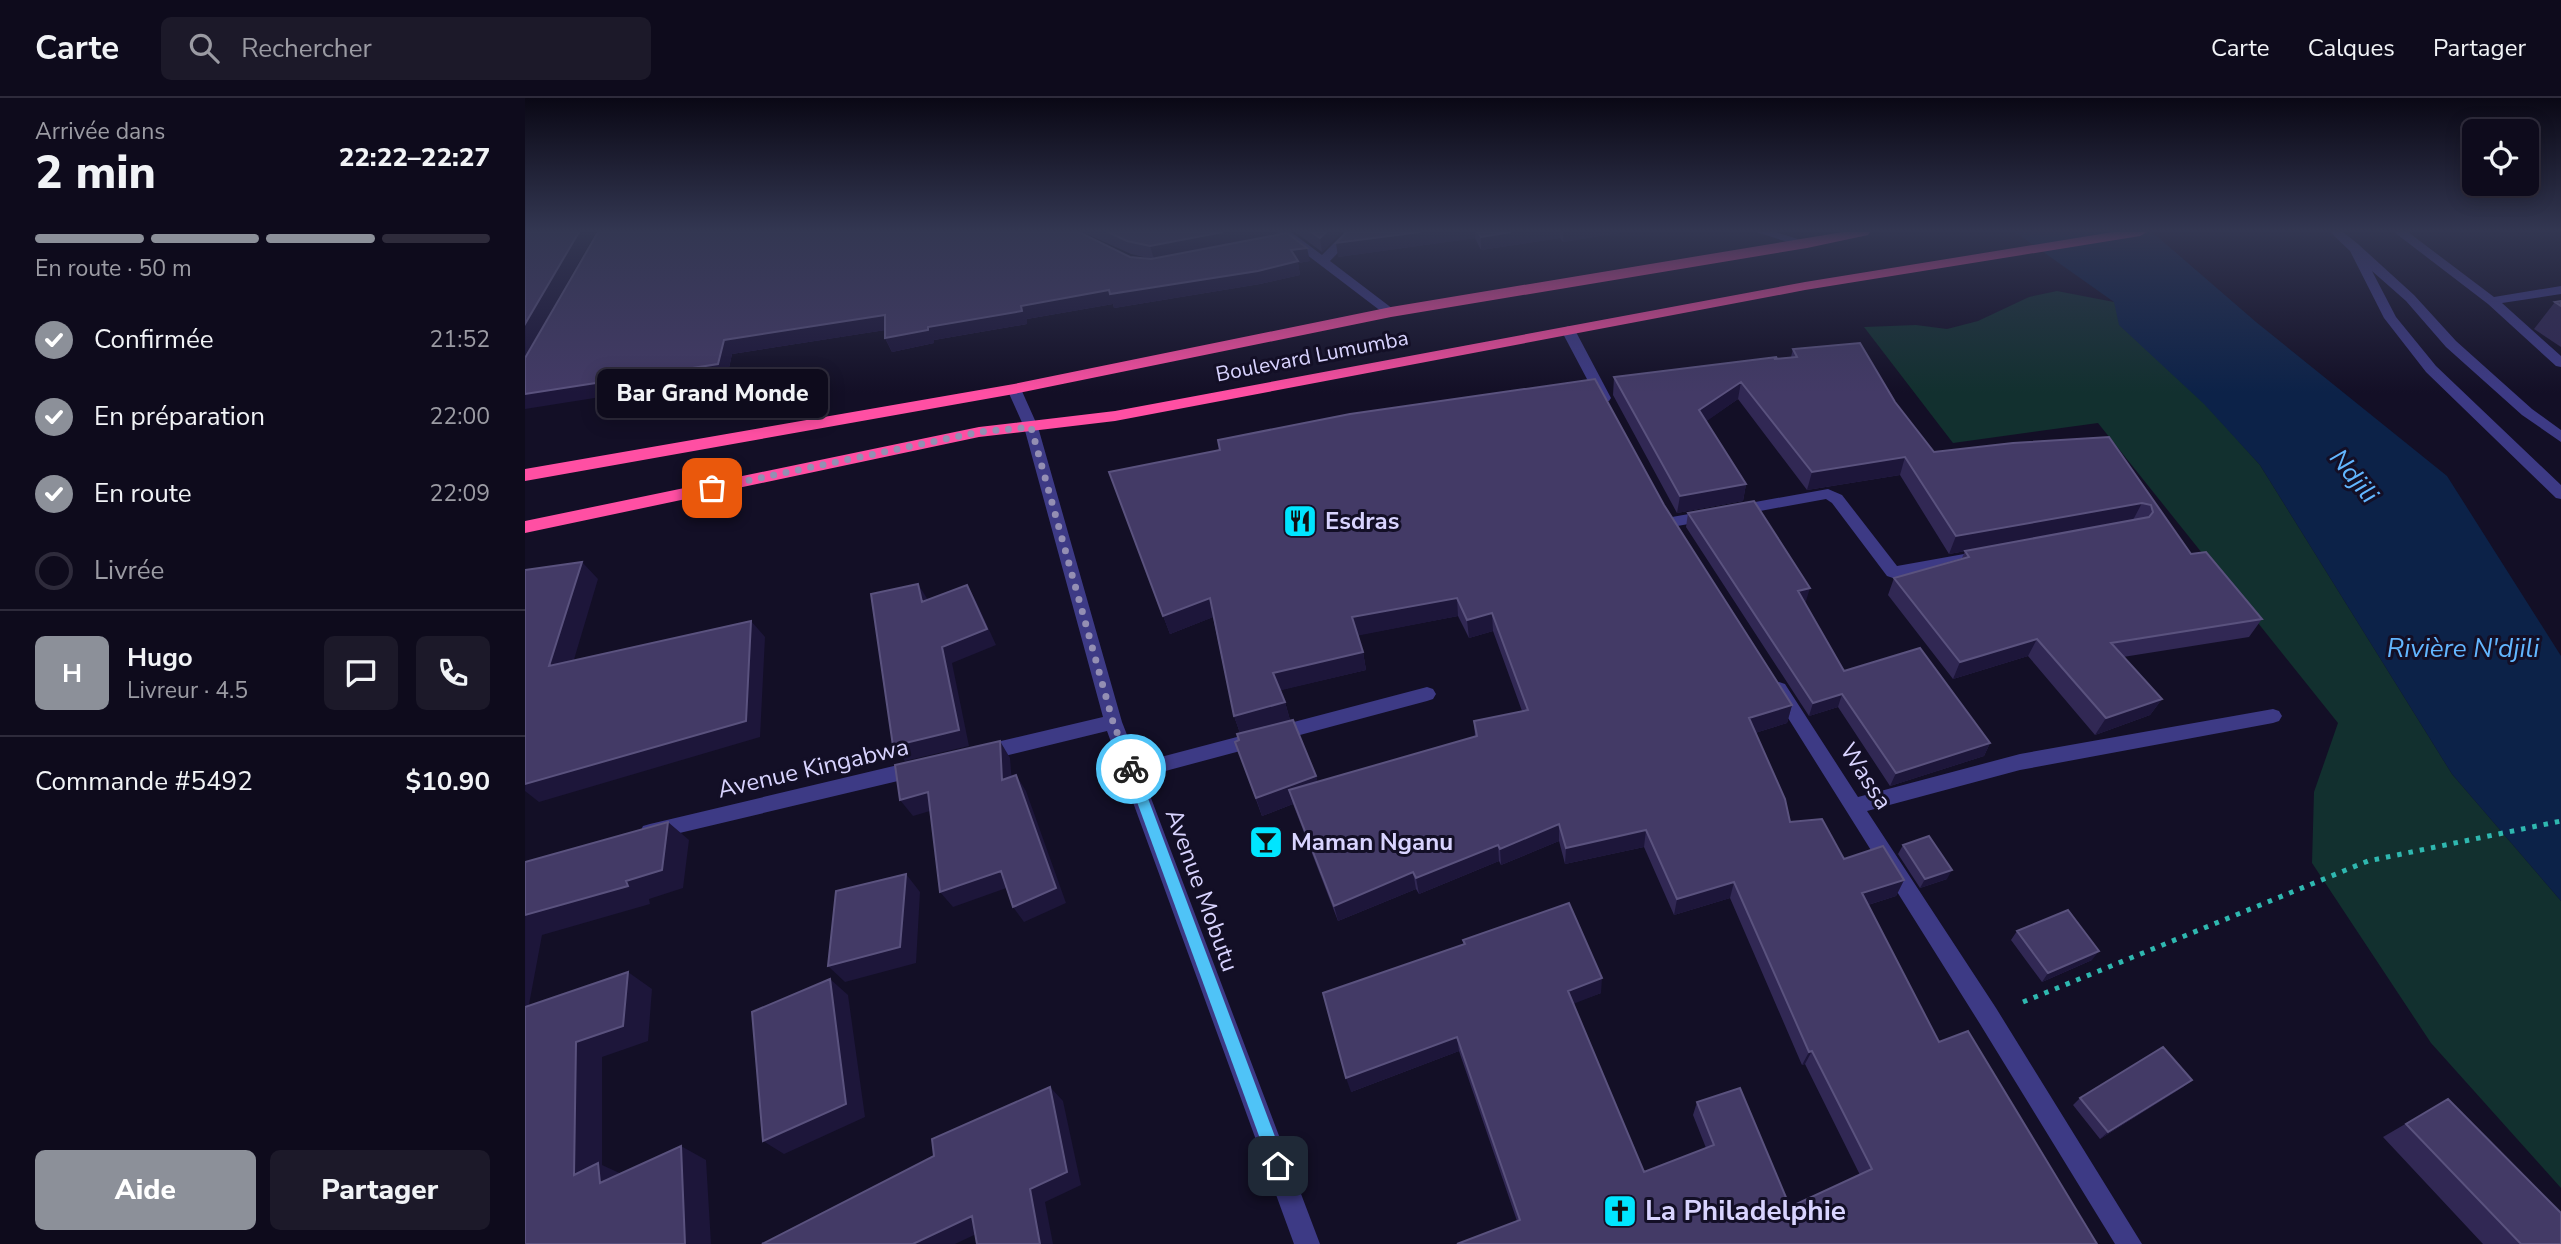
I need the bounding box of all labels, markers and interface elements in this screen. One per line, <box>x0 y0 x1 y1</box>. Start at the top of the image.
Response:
search box <box>161 17 651 80</box>
text: Carte <box>35 26 119 71</box>
icon: search <box>185 29 223 67</box>
text: Rechercher <box>241 31 372 66</box>
text: Carte <box>2211 32 2270 64</box>
text: Calques <box>2308 32 2395 64</box>
text: Partager <box>2433 32 2526 64</box>
text: Arrivée dans <box>35 116 165 147</box>
map controls <box>2462 119 2539 196</box>
button: locate <box>2462 119 2539 196</box>
text: 22:22–22:27 <box>339 140 490 175</box>
text: 2 min <box>35 141 156 204</box>
text: En route · 50 m <box>35 253 192 284</box>
icon: check <box>35 321 73 359</box>
text: Confirmée <box>94 322 214 357</box>
text: 21:52 <box>430 324 490 355</box>
street label: Boulevard Lumumba <box>1213 324 1411 388</box>
callout: Bar Grand Monde <box>597 369 827 418</box>
text: Bar Grand Monde <box>616 378 809 409</box>
icon: check <box>35 398 73 436</box>
text: En préparation <box>94 399 265 434</box>
text: 22:00 <box>430 401 490 432</box>
water label: Ndjili <box>2321 442 2387 511</box>
pin <box>682 458 742 518</box>
icon: bag <box>693 469 731 507</box>
icon: check <box>35 475 73 513</box>
text: En route <box>94 476 192 511</box>
text: 22:09 <box>430 478 490 509</box>
restaurant icon: Esdras <box>1281 502 1319 540</box>
place label: Esdras <box>1325 505 1399 537</box>
text: Livrée <box>94 553 164 588</box>
water label: Rivière N'djili <box>2387 631 2540 666</box>
button: chat <box>324 636 398 710</box>
button: phone <box>416 636 490 710</box>
text: Hugo <box>127 640 193 675</box>
text: H <box>62 656 82 691</box>
text: Livreur · 4.5 <box>127 675 248 706</box>
street label: Avenue Kingabwa <box>714 730 912 806</box>
courier <box>1096 734 1166 804</box>
street label: Wassa <box>1833 736 1899 816</box>
icon: bike <box>1112 750 1150 788</box>
text: Commande #5492 <box>35 764 253 799</box>
text: $10.90 <box>406 764 490 799</box>
street label: Avenue Mobutu <box>1158 804 1246 976</box>
bar icon: Maman Nganu <box>1247 823 1285 861</box>
place label: Maman Nganu <box>1291 826 1453 858</box>
pin <box>1248 1136 1308 1196</box>
icon: home <box>1259 1147 1297 1185</box>
button: Aide <box>35 1150 256 1230</box>
button: Partager <box>270 1150 490 1230</box>
church icon: La Philadelphie <box>1601 1192 1639 1230</box>
place label: La Philadelphie <box>1645 1192 1846 1230</box>

